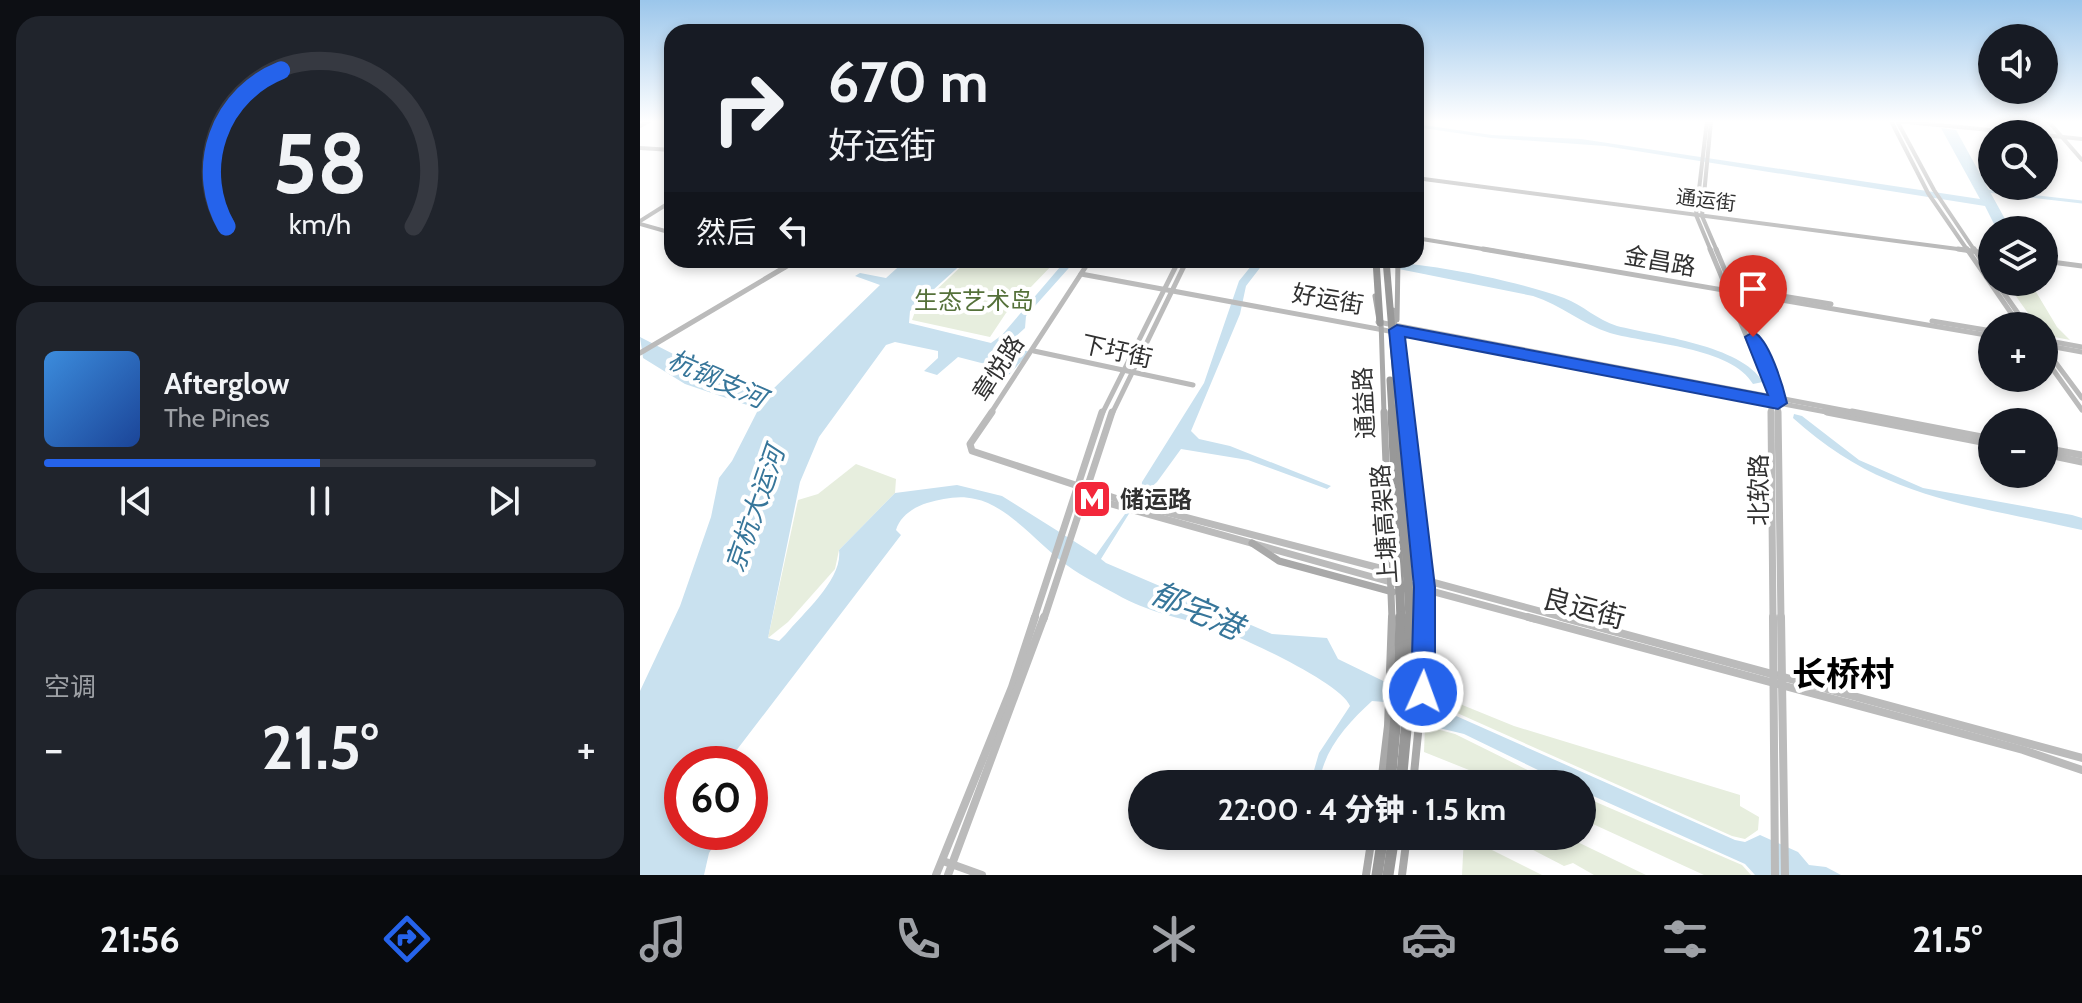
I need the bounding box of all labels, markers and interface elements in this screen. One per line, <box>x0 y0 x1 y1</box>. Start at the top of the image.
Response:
map controls <box>1978 24 2058 488</box>
button: sound <box>1978 24 2058 104</box>
text: 670 m <box>828 48 988 116</box>
icon: right <box>696 56 800 160</box>
text: 58 <box>273 113 367 214</box>
button: search <box>1978 120 2058 200</box>
text: 好运街 <box>828 123 936 167</box>
street label: 通运街 <box>1675 184 1737 216</box>
text: km/h <box>289 206 351 241</box>
icon: left <box>772 208 816 252</box>
text: 然后 <box>696 214 756 251</box>
button: layers <box>1978 216 2058 296</box>
street label: 金昌路 <box>1622 240 1698 282</box>
pin <box>1719 255 1787 337</box>
icon: arrive <box>1731 267 1775 311</box>
street label: 好运街 <box>1290 278 1366 320</box>
park label: 生态艺术岛 <box>914 286 1034 315</box>
button: + <box>1978 312 2058 392</box>
street label: 下圩街 <box>1079 329 1155 373</box>
street label: 章悦路 <box>966 330 1030 406</box>
water label: 杭钢支河 <box>663 343 776 417</box>
text: Afterglow <box>164 365 290 402</box>
street label: 通益路 <box>1348 366 1380 440</box>
text: The Pines <box>164 402 270 434</box>
button: − <box>1978 408 2058 488</box>
water label: 京杭大运河 <box>719 438 793 576</box>
street label: 北软路 <box>1744 454 1773 526</box>
street label: 上塘高架路 <box>1365 463 1403 585</box>
metro station icon: 储运路 <box>1071 478 1113 520</box>
icon: previous <box>114 479 158 523</box>
icon: pause <box>298 479 342 523</box>
icon: next <box>482 479 526 523</box>
place label: 储运路 <box>1120 485 1192 514</box>
water label: 郁宅港 <box>1145 573 1252 649</box>
street label: 良运街 <box>1539 581 1629 635</box>
position arrow <box>1381 650 1465 734</box>
district label: 长桥村 <box>1792 653 1894 695</box>
text: 空调 <box>44 671 96 703</box>
text: 21.5° <box>262 711 378 784</box>
text: − <box>44 722 63 775</box>
text: + <box>577 722 596 775</box>
speed limit sign: 60 <box>664 746 768 850</box>
text: 22:00 · 4 分钟 · 1.5 km <box>1218 791 1506 828</box>
icon: directions <box>379 911 435 967</box>
icon: music <box>635 911 691 967</box>
icon: phone <box>890 911 946 967</box>
icon: climate <box>1146 911 1202 967</box>
icon: car <box>1401 911 1457 967</box>
icon: filters <box>1657 911 1713 967</box>
text: 21:56 <box>100 917 180 961</box>
text: 21.5° <box>1912 917 1982 961</box>

